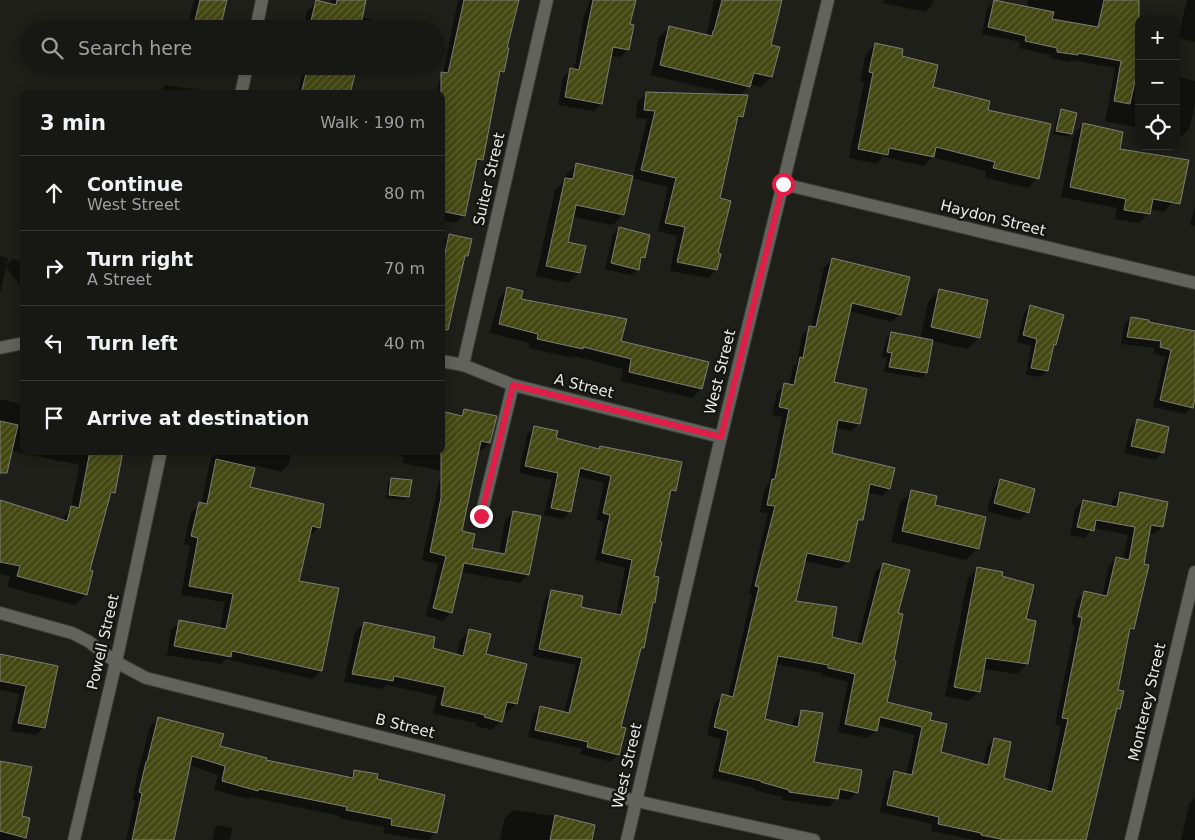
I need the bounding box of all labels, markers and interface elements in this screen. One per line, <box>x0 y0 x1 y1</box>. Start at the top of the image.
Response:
map controls <box>1135 15 1180 150</box>
button: + <box>1135 15 1180 60</box>
search box <box>20 20 445 75</box>
icon: search <box>38 34 66 62</box>
text: Search here <box>78 37 192 59</box>
button: − <box>1135 60 1180 105</box>
button: locate <box>1135 105 1180 150</box>
text: 3 min <box>40 111 106 135</box>
text: Walk · 190 m <box>320 113 425 132</box>
street label: Suiter Street <box>470 131 508 227</box>
text: Continue <box>87 173 183 195</box>
route start <box>772 173 795 196</box>
icon: ahead <box>40 179 68 207</box>
text: 80 m <box>384 184 425 203</box>
text: West Street <box>87 195 180 214</box>
street label: Haydon Street <box>938 196 1048 240</box>
text: Turn right <box>87 248 193 270</box>
icon: right <box>40 254 68 282</box>
text: 70 m <box>384 259 425 278</box>
text: A Street <box>87 270 152 289</box>
street label: West Street <box>701 327 739 416</box>
icon: left <box>40 329 68 357</box>
text: Turn left <box>87 332 178 354</box>
text: 40 m <box>384 334 425 353</box>
street label: A Street <box>552 370 616 402</box>
icon: arrive <box>40 404 68 432</box>
text: Arrive at destination <box>87 407 309 429</box>
route end <box>470 505 493 528</box>
street label: Powell Street <box>83 592 123 692</box>
street label: Monterey Street <box>1125 641 1169 763</box>
street label: B Street <box>373 710 437 742</box>
street label: West Street <box>608 721 646 811</box>

